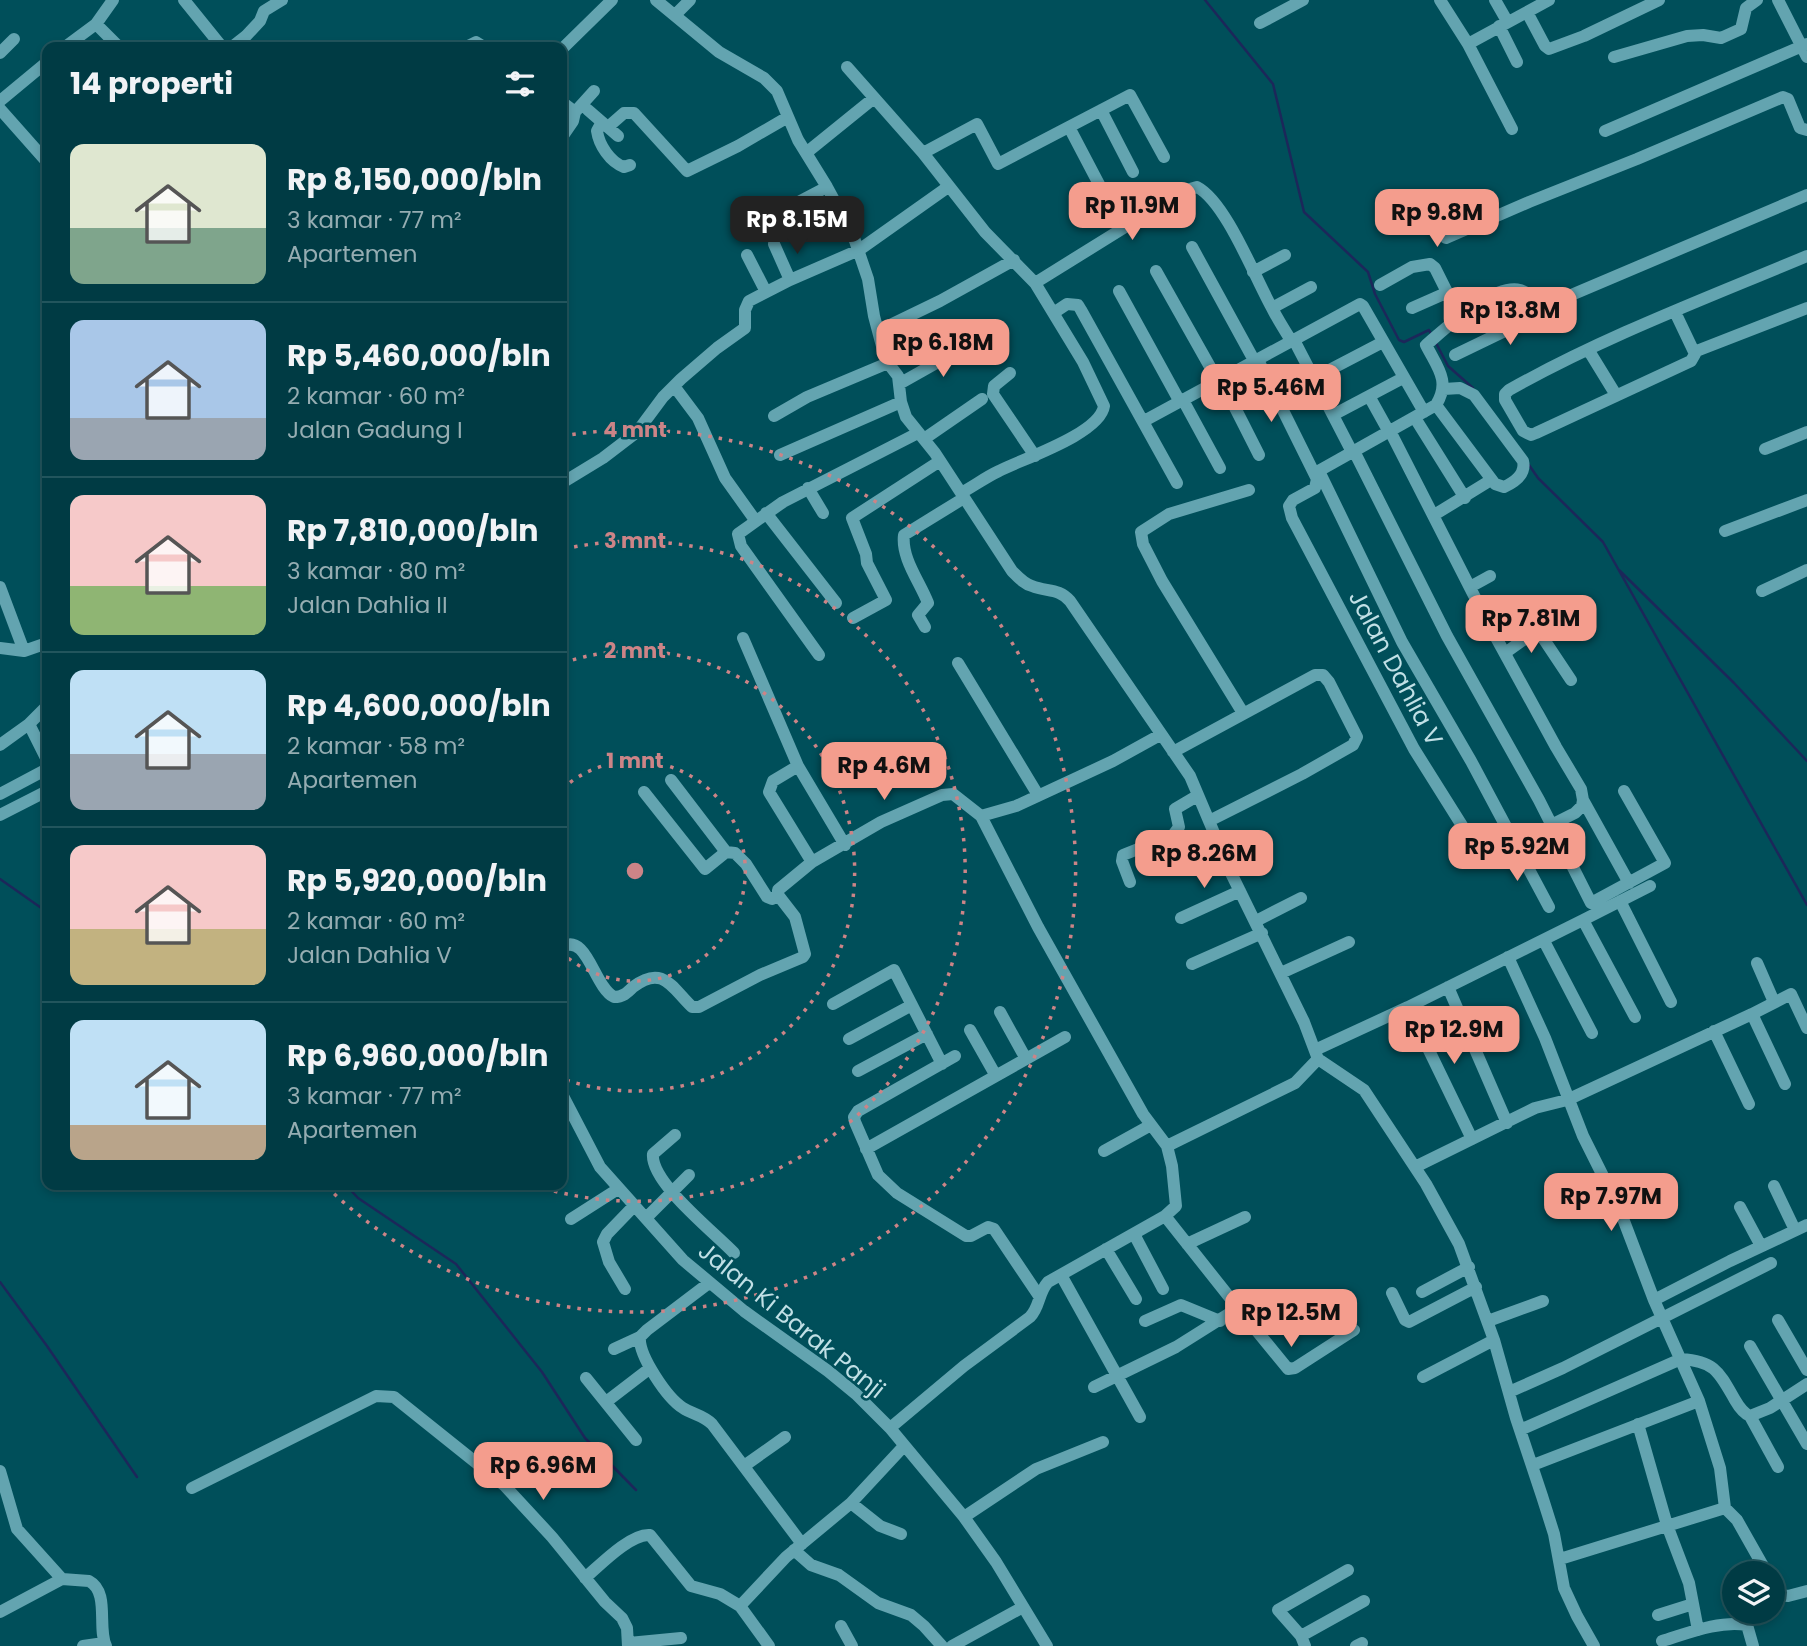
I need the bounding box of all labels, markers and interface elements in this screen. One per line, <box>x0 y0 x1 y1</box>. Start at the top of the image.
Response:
text: 14 properti <box>70 62 233 105</box>
icon: filters <box>501 65 539 103</box>
text: Rp 8,150,000/bln <box>287 158 542 201</box>
icon: home <box>126 172 210 256</box>
pin: Rp 11.9M <box>1060 182 1204 242</box>
text: Rp 11.9M <box>1085 189 1179 221</box>
pin: Rp 9.8M <box>1372 190 1502 249</box>
pin: Rp 8.15M <box>725 196 869 256</box>
text: Rp 9.8M <box>1391 196 1483 228</box>
text: Rp 8.15M <box>746 203 848 235</box>
text: 3 kamar · 77 m² <box>287 204 462 236</box>
text: Apartemen <box>287 238 417 270</box>
pin: Rp 13.8M <box>1438 288 1582 347</box>
text: Rp 13.8M <box>1460 294 1560 326</box>
pin: Rp 6.18M <box>871 320 1015 379</box>
text: Rp 6.18M <box>892 326 994 358</box>
text: Rp 5,460,000/bln <box>287 334 551 377</box>
icon: home <box>126 348 210 432</box>
pin: Rp 5.46M <box>1199 364 1343 424</box>
text: Rp 5.46M <box>1217 371 1325 403</box>
text: 2 kamar · 60 m² <box>287 380 465 412</box>
text: Jalan Gadung I <box>287 414 463 446</box>
text: 4 mnt <box>603 415 667 444</box>
text: Rp 7,810,000/bln <box>287 509 539 552</box>
icon: home <box>126 523 210 607</box>
text: 3 mnt <box>604 526 666 555</box>
text: 3 kamar · 80 m² <box>287 555 465 587</box>
street label: Jalan Dahlia V <box>1341 584 1451 752</box>
text: Jalan Dahlia II <box>287 589 448 621</box>
pin: Rp 7.81M <box>1459 596 1603 655</box>
text: Rp 7.81M <box>1482 602 1580 634</box>
text: 2 mnt <box>604 636 666 665</box>
text: Rp 4,600,000/bln <box>287 684 551 727</box>
icon: home <box>126 698 210 782</box>
text: 2 kamar · 58 m² <box>287 730 465 762</box>
pin: Rp 4.6M <box>819 742 949 802</box>
text: 1 mnt <box>606 746 664 775</box>
text: Rp 4.6M <box>837 749 931 781</box>
text: Apartemen <box>287 764 417 796</box>
pin: Rp 5.92M <box>1445 824 1589 883</box>
pin: Rp 8.26M <box>1132 830 1276 890</box>
text: Rp 5.92M <box>1464 830 1570 862</box>
text: Rp 8.26M <box>1151 837 1257 869</box>
text: Rp 5,920,000/bln <box>287 859 547 902</box>
centre of rings <box>623 859 647 883</box>
icon: home <box>126 873 210 957</box>
text: 2 kamar · 60 m² <box>287 905 465 937</box>
text: Jalan Dahlia V <box>287 939 452 971</box>
pin: Rp 12.9M <box>1382 1006 1526 1066</box>
text: Rp 12.9M <box>1404 1013 1504 1045</box>
text: Rp 6,960,000/bln <box>287 1034 548 1077</box>
icon: home <box>126 1048 210 1132</box>
text: 3 kamar · 77 m² <box>287 1080 462 1112</box>
text: Apartemen <box>287 1114 417 1146</box>
pin: Rp 7.97M <box>1539 1174 1683 1233</box>
text: Rp 7.97M <box>1560 1180 1662 1212</box>
street label: Jalan Ki Barak Panji <box>692 1234 892 1406</box>
pin: Rp 12.5M <box>1219 1290 1363 1349</box>
text: Rp 12.5M <box>1241 1296 1341 1328</box>
pin: Rp 6.96M <box>471 1442 615 1502</box>
text: Rp 6.96M <box>490 1449 596 1481</box>
map controls <box>1722 1561 1785 1624</box>
button: layers <box>1722 1561 1785 1624</box>

